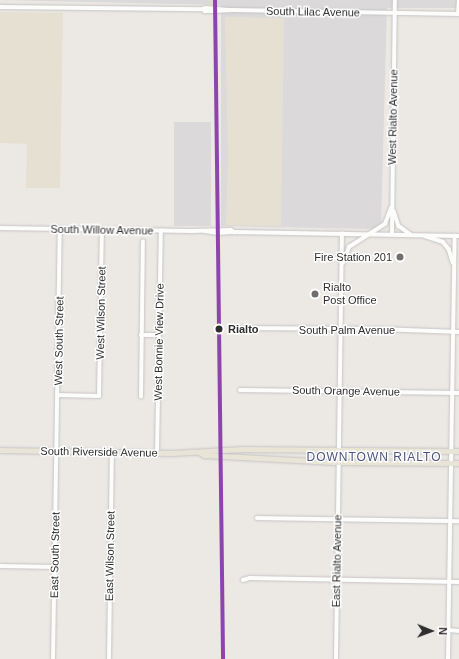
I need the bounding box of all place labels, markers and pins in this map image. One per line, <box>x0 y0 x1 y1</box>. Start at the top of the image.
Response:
place label: Fire Station 201 <box>314 250 392 264</box>
marker: Fire Station 201 <box>395 252 405 262</box>
place label: Rialto Post Office <box>323 281 377 307</box>
marker: Rialto Post Office <box>310 289 320 299</box>
place label: Rialto <box>228 322 259 336</box>
marker: Rialto <box>213 323 225 335</box>

